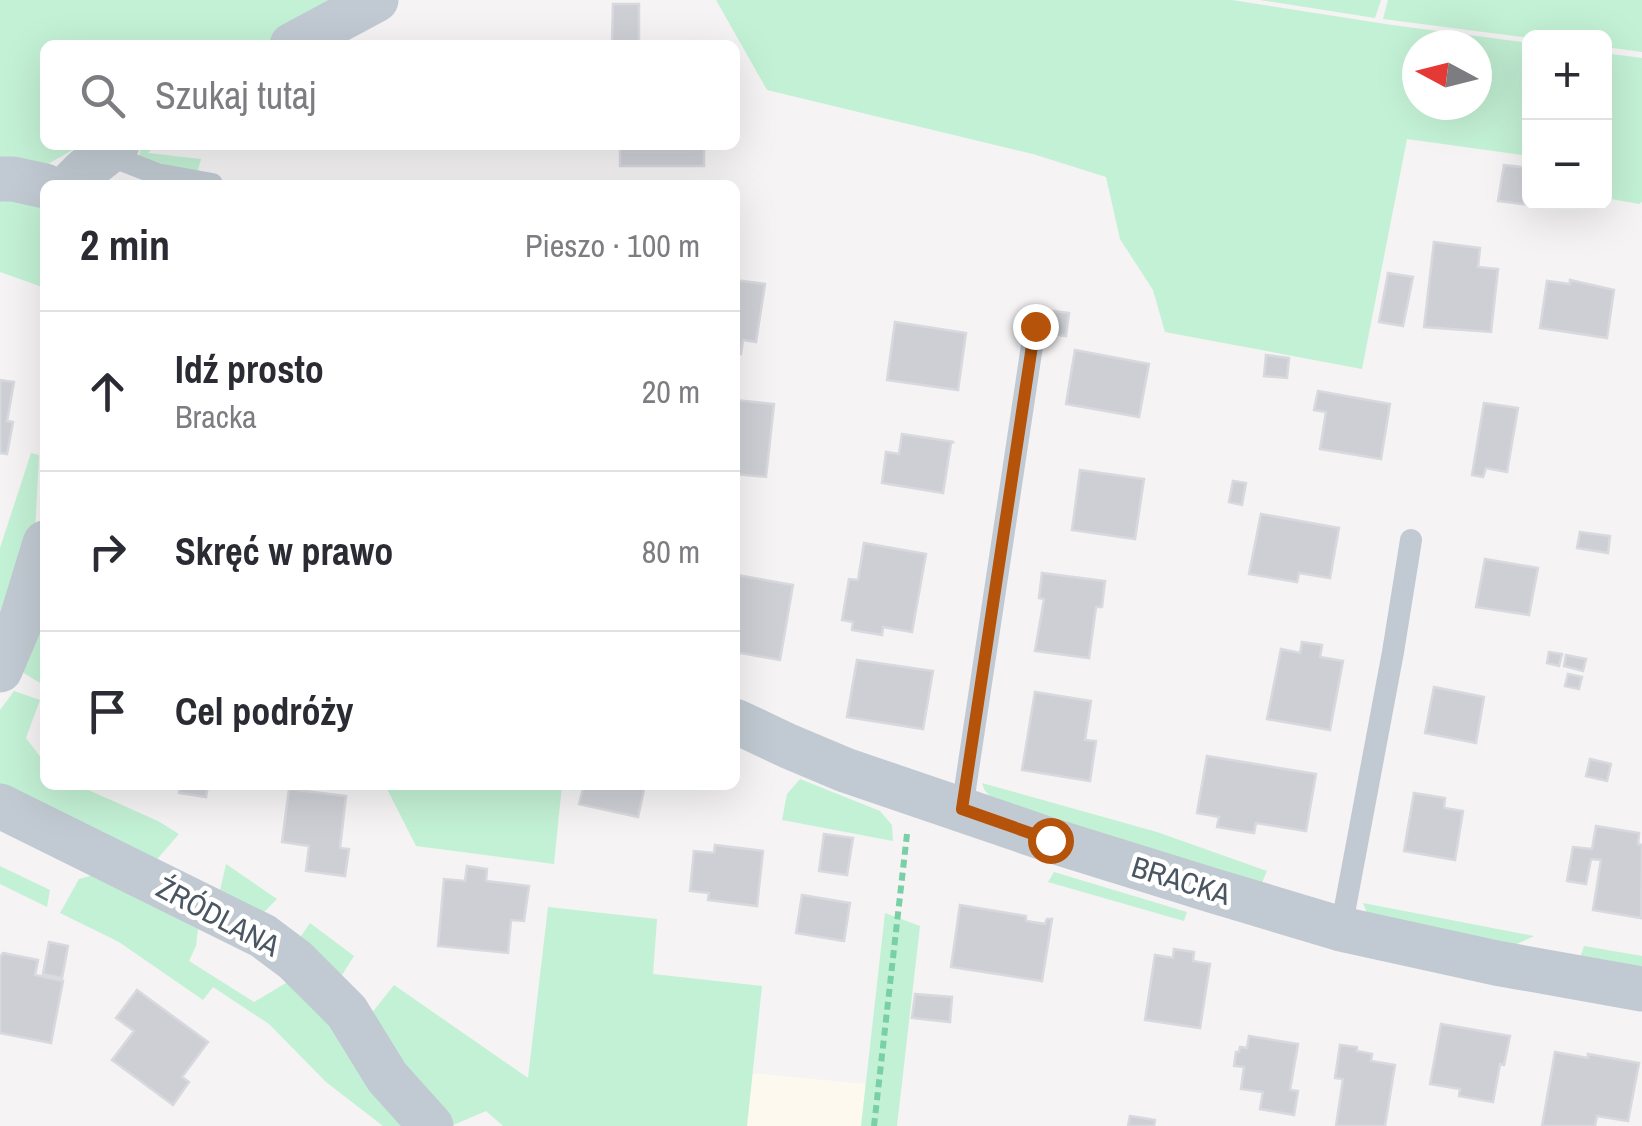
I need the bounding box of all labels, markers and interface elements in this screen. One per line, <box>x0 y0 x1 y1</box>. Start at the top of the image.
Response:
north arrow <box>1402 30 1492 120</box>
map controls <box>1522 30 1612 210</box>
button: + <box>1522 30 1612 120</box>
search box <box>40 40 740 150</box>
icon: search <box>75 68 130 123</box>
text: Szukaj tutaj <box>155 70 316 121</box>
button: − <box>1522 120 1612 210</box>
text: 2 min <box>80 217 170 273</box>
text: Pieszo · 100 m <box>525 224 700 267</box>
route end <box>1013 304 1059 350</box>
text: Idź prosto <box>175 344 324 395</box>
icon: ahead <box>80 364 135 419</box>
text: 20 m <box>642 370 700 413</box>
text: Bracka <box>175 395 257 438</box>
icon: right <box>80 524 135 579</box>
text: Skręć w prawo <box>175 526 393 577</box>
text: 80 m <box>642 530 700 573</box>
icon: arrive <box>80 684 135 739</box>
text: Cel podróży <box>175 686 353 737</box>
route start <box>1028 818 1074 864</box>
street label: BRACKA <box>1127 846 1236 914</box>
street label: ŹRÓDLANA <box>150 867 288 965</box>

